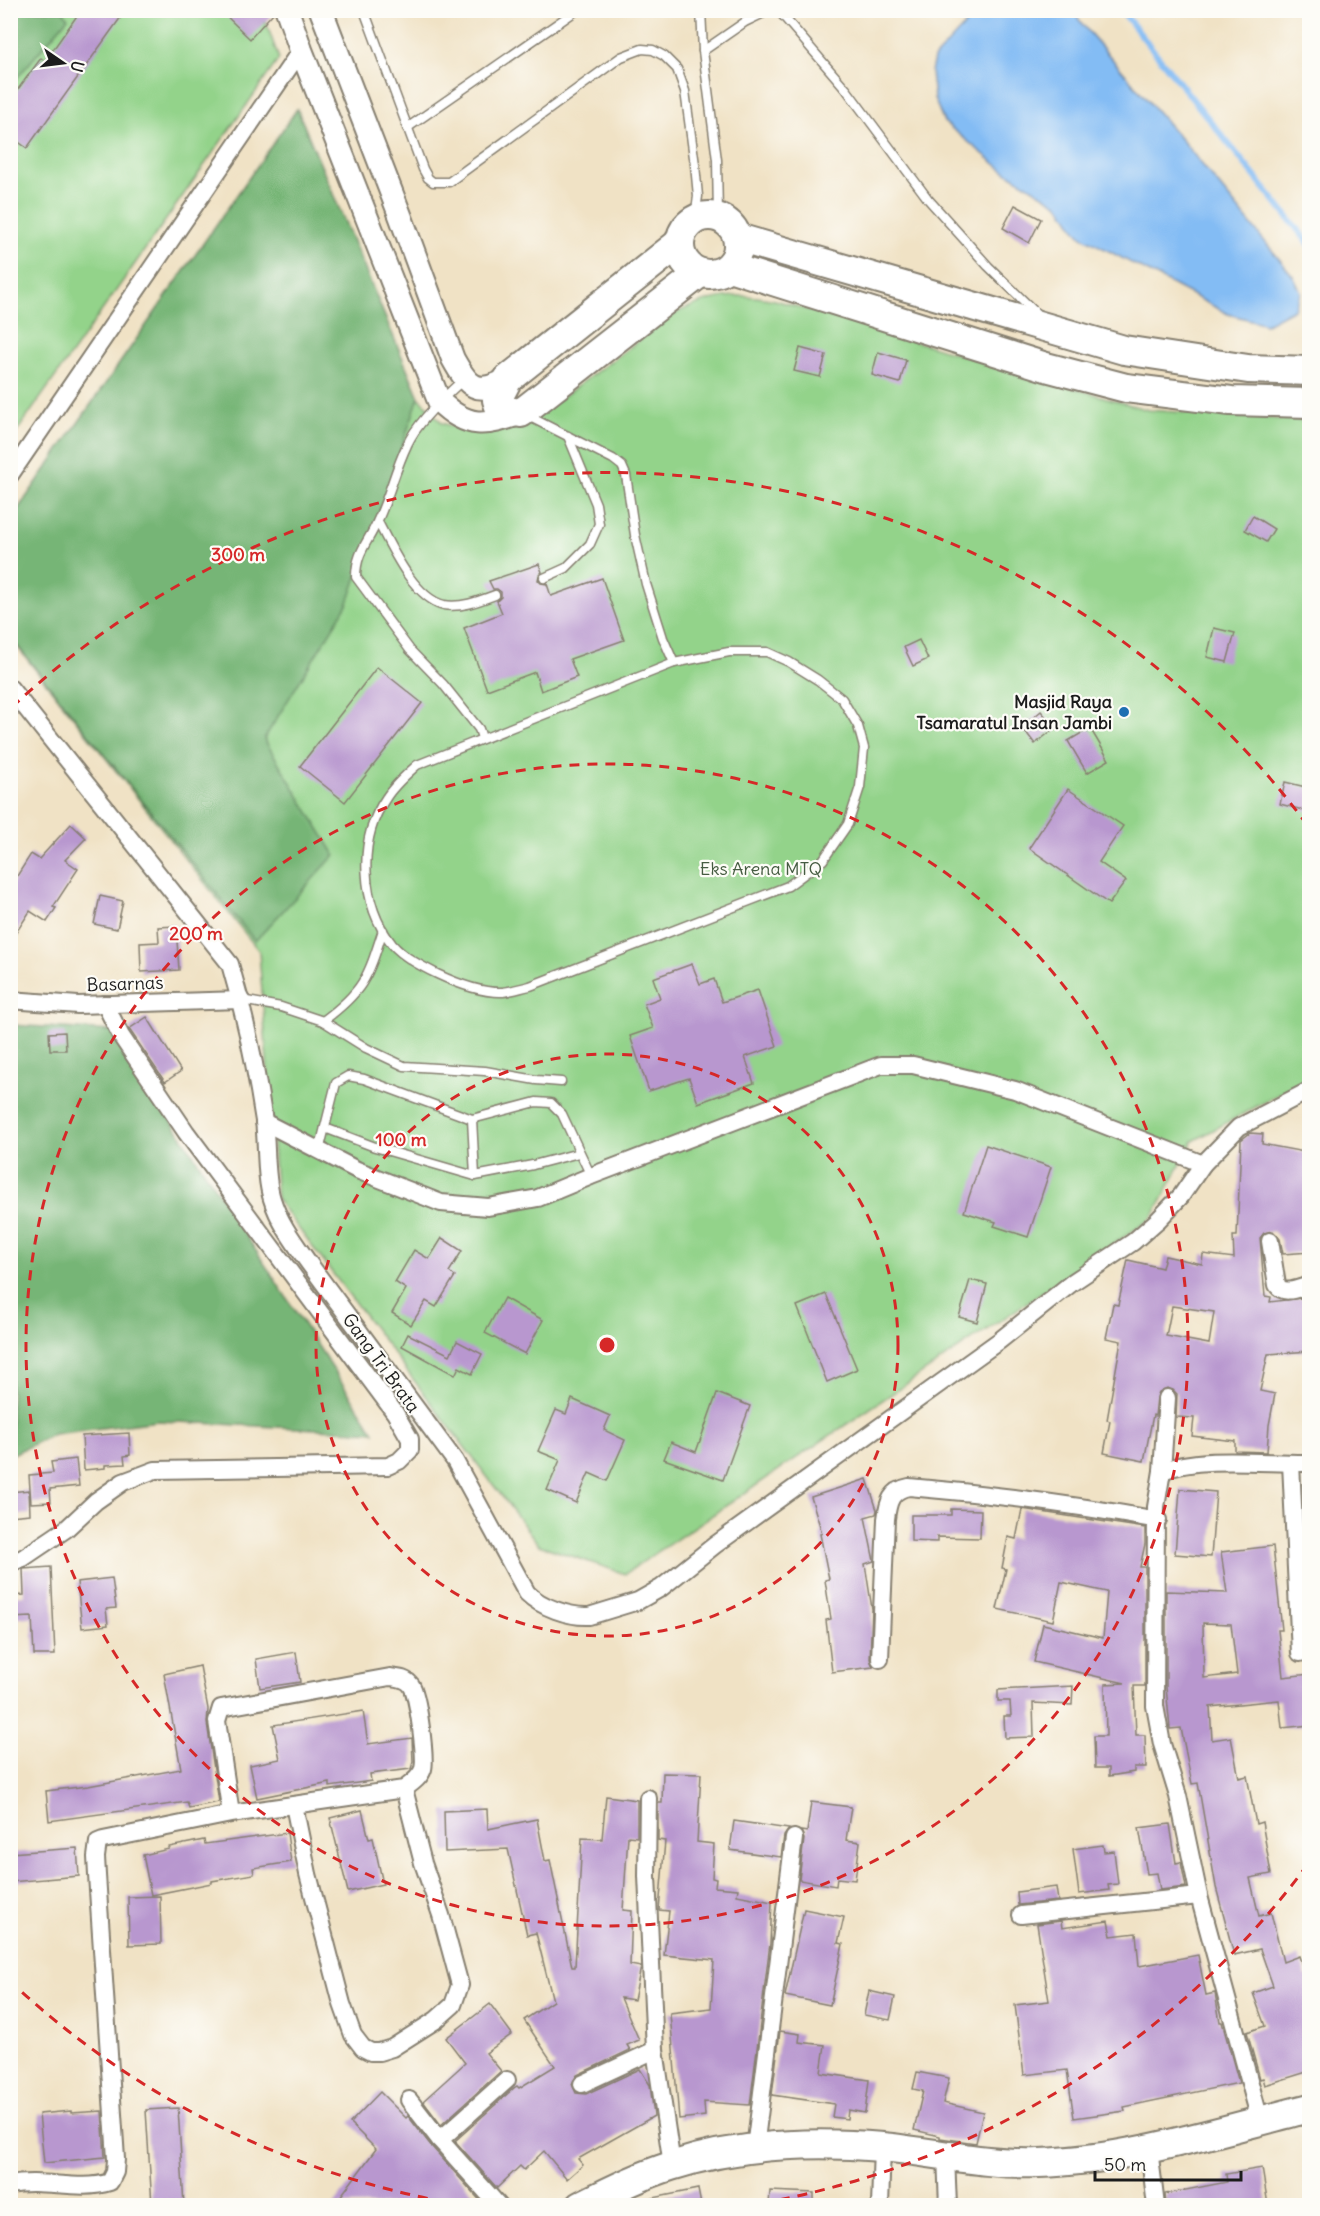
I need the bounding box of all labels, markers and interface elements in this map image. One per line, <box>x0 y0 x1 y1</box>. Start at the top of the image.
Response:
north arrow <box>33 33 93 93</box>
text: U <box>67 59 89 74</box>
text: 300 m <box>211 543 265 566</box>
place label: Masjid Raya Tsamaratul Insan Jambi <box>917 690 1112 734</box>
marker: Masjid Raya Tsamaratul Insan Jambi <box>1117 705 1131 719</box>
park label: Eks Arena MTQ <box>700 857 822 880</box>
text: 200 m <box>169 922 223 945</box>
street label: Basarnas <box>86 971 164 996</box>
text: 100 m <box>376 1128 427 1151</box>
street label: Gang Tri Brata <box>338 1308 425 1417</box>
centre of rings <box>597 1335 617 1355</box>
scale bar <box>1095 2144 1240 2182</box>
text: 50 m <box>1104 2153 1146 2176</box>

